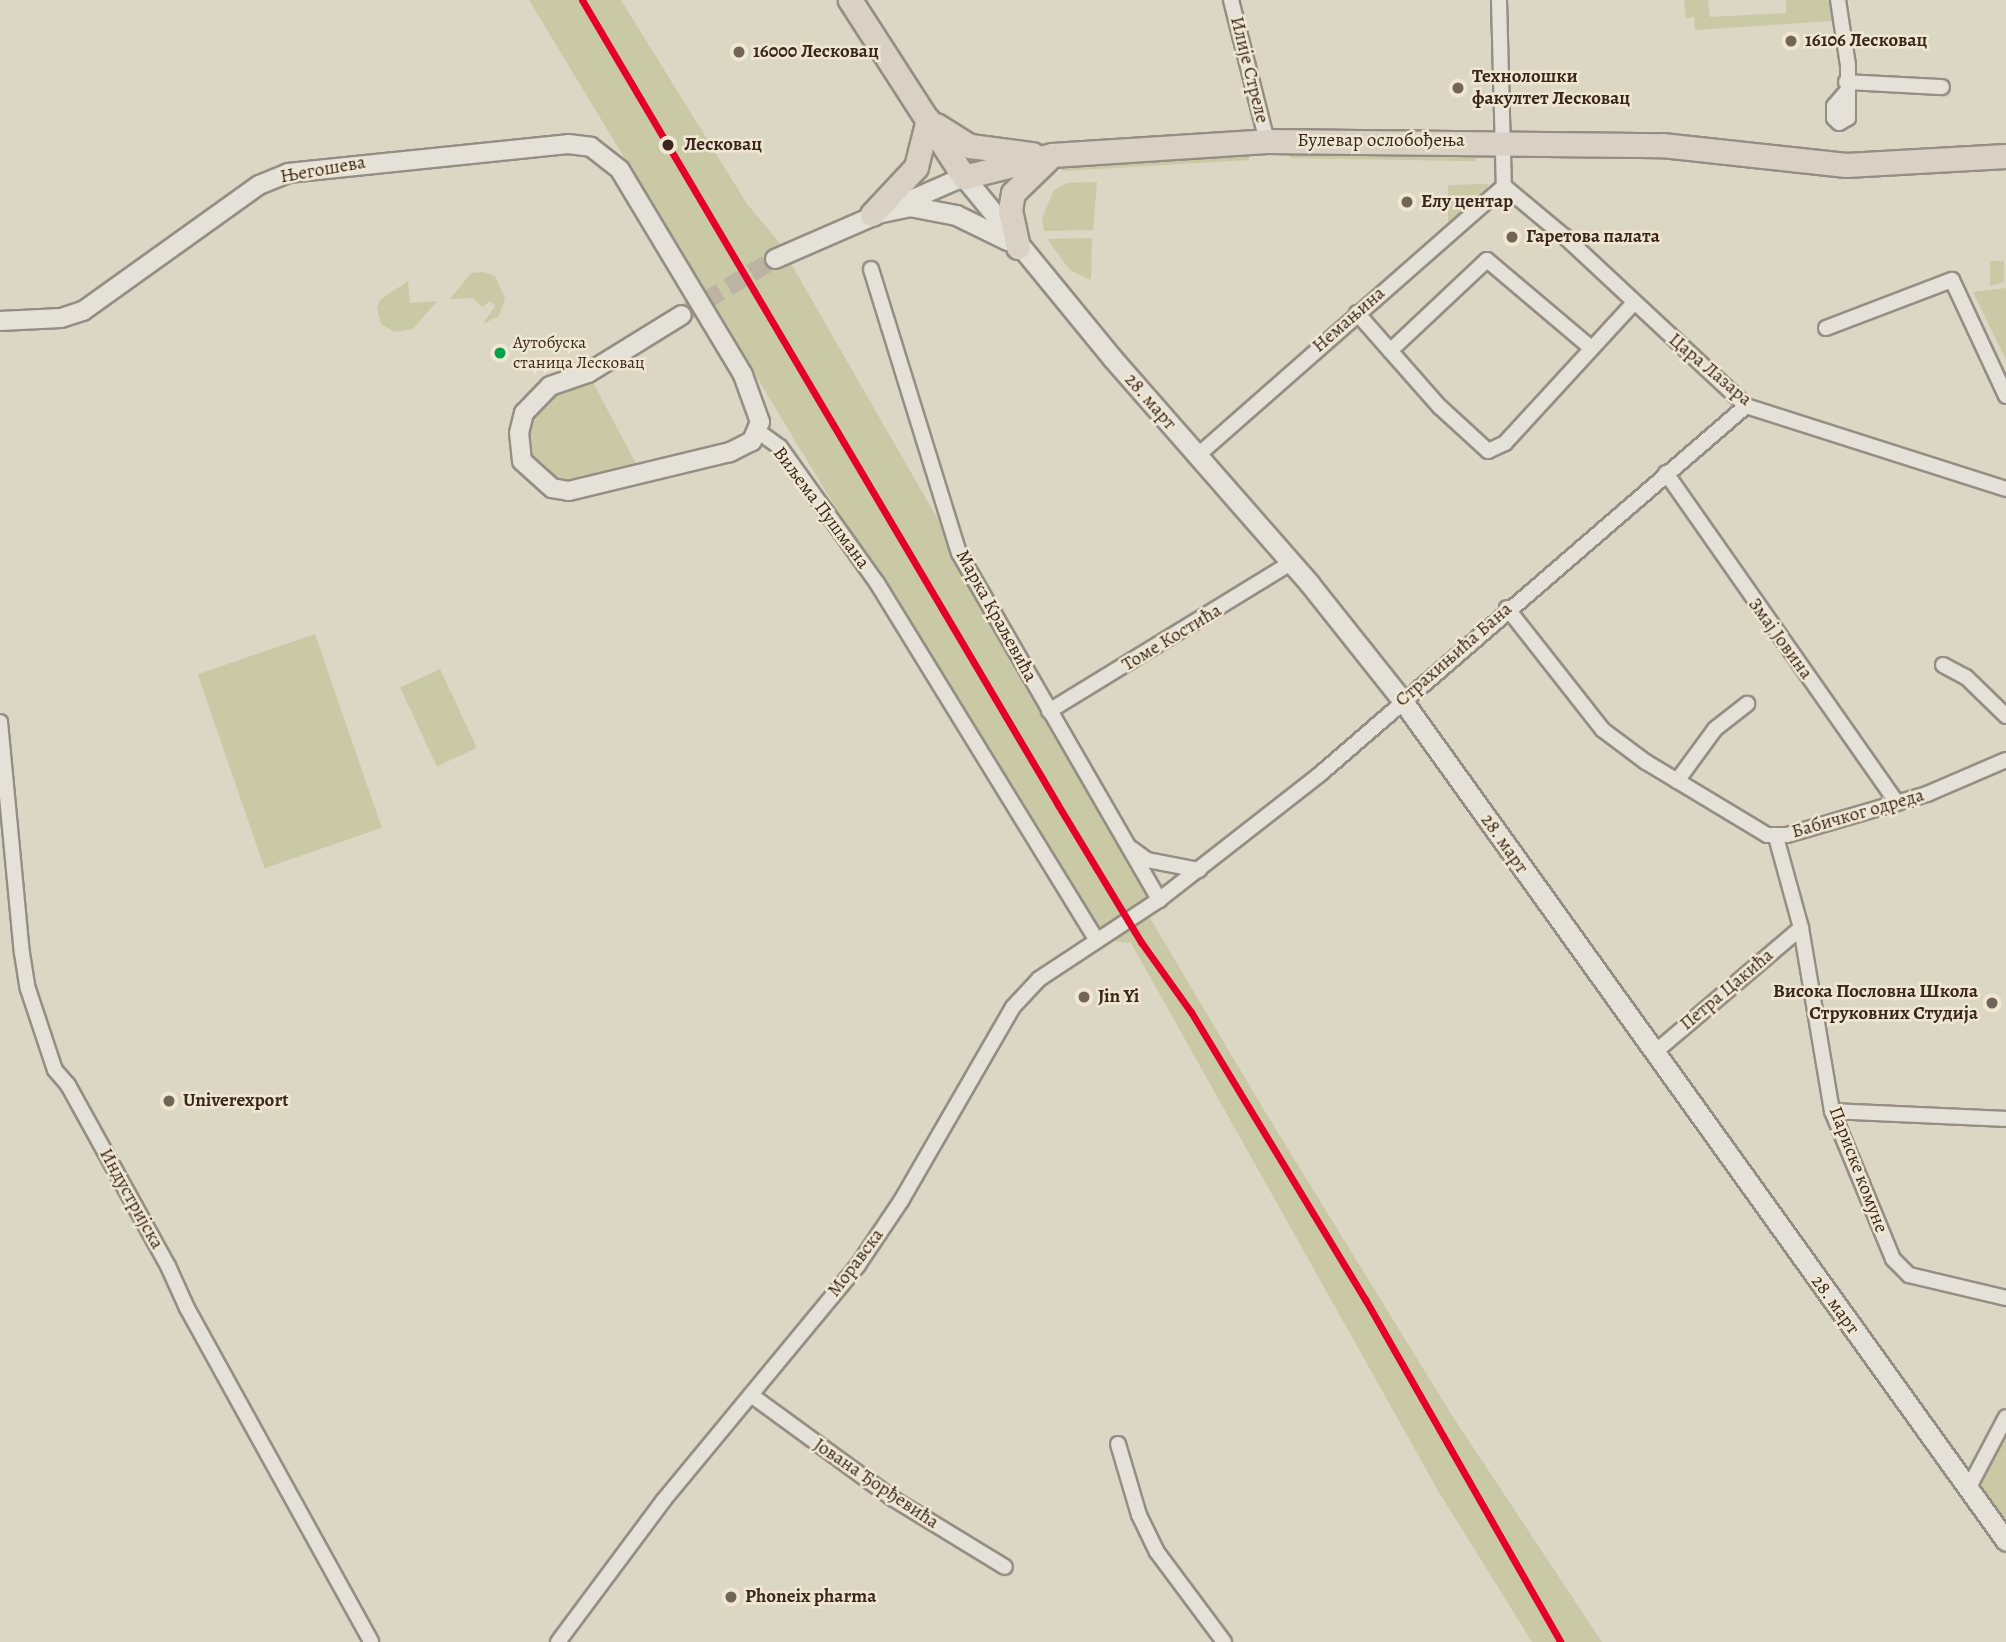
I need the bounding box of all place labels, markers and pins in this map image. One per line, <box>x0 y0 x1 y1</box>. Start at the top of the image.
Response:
place label: 16106 Лесковац <box>1805 30 1927 52</box>
marker: 16106 Лесковац <box>1783 33 1799 49</box>
place label: 16000 Лесковац <box>753 41 879 63</box>
marker: 16000 Лесковац <box>731 44 747 60</box>
place label: Технолошки факултет Лесковац <box>1472 66 1630 110</box>
marker: Технолошки факултет Лесковац <box>1450 80 1466 96</box>
place label: Лесковац <box>684 134 762 156</box>
marker: Лесковац <box>658 135 678 155</box>
place label: Елу центар <box>1421 191 1513 213</box>
marker: Елу центар <box>1399 194 1415 210</box>
place label: Гаретова палата <box>1526 226 1660 248</box>
marker: Гаретова палата <box>1504 229 1520 245</box>
place label: Аутобуска станица Лесковац <box>513 333 645 373</box>
marker: Аутобуска станица Лесковац <box>493 346 507 360</box>
place label: Висока Пословна Школа Струковних Студија <box>1773 981 1978 1025</box>
place label: Jin Yi <box>1098 986 1139 1008</box>
marker: Jin Yi <box>1076 989 1092 1005</box>
marker: Висока Пословна Школа Струковних Студија <box>1984 995 2000 1011</box>
place label: Univerexport <box>183 1090 289 1112</box>
marker: Univerexport <box>161 1093 177 1109</box>
place label: Phoneix pharma <box>745 1586 876 1608</box>
marker: Phoneix pharma <box>723 1589 739 1605</box>

